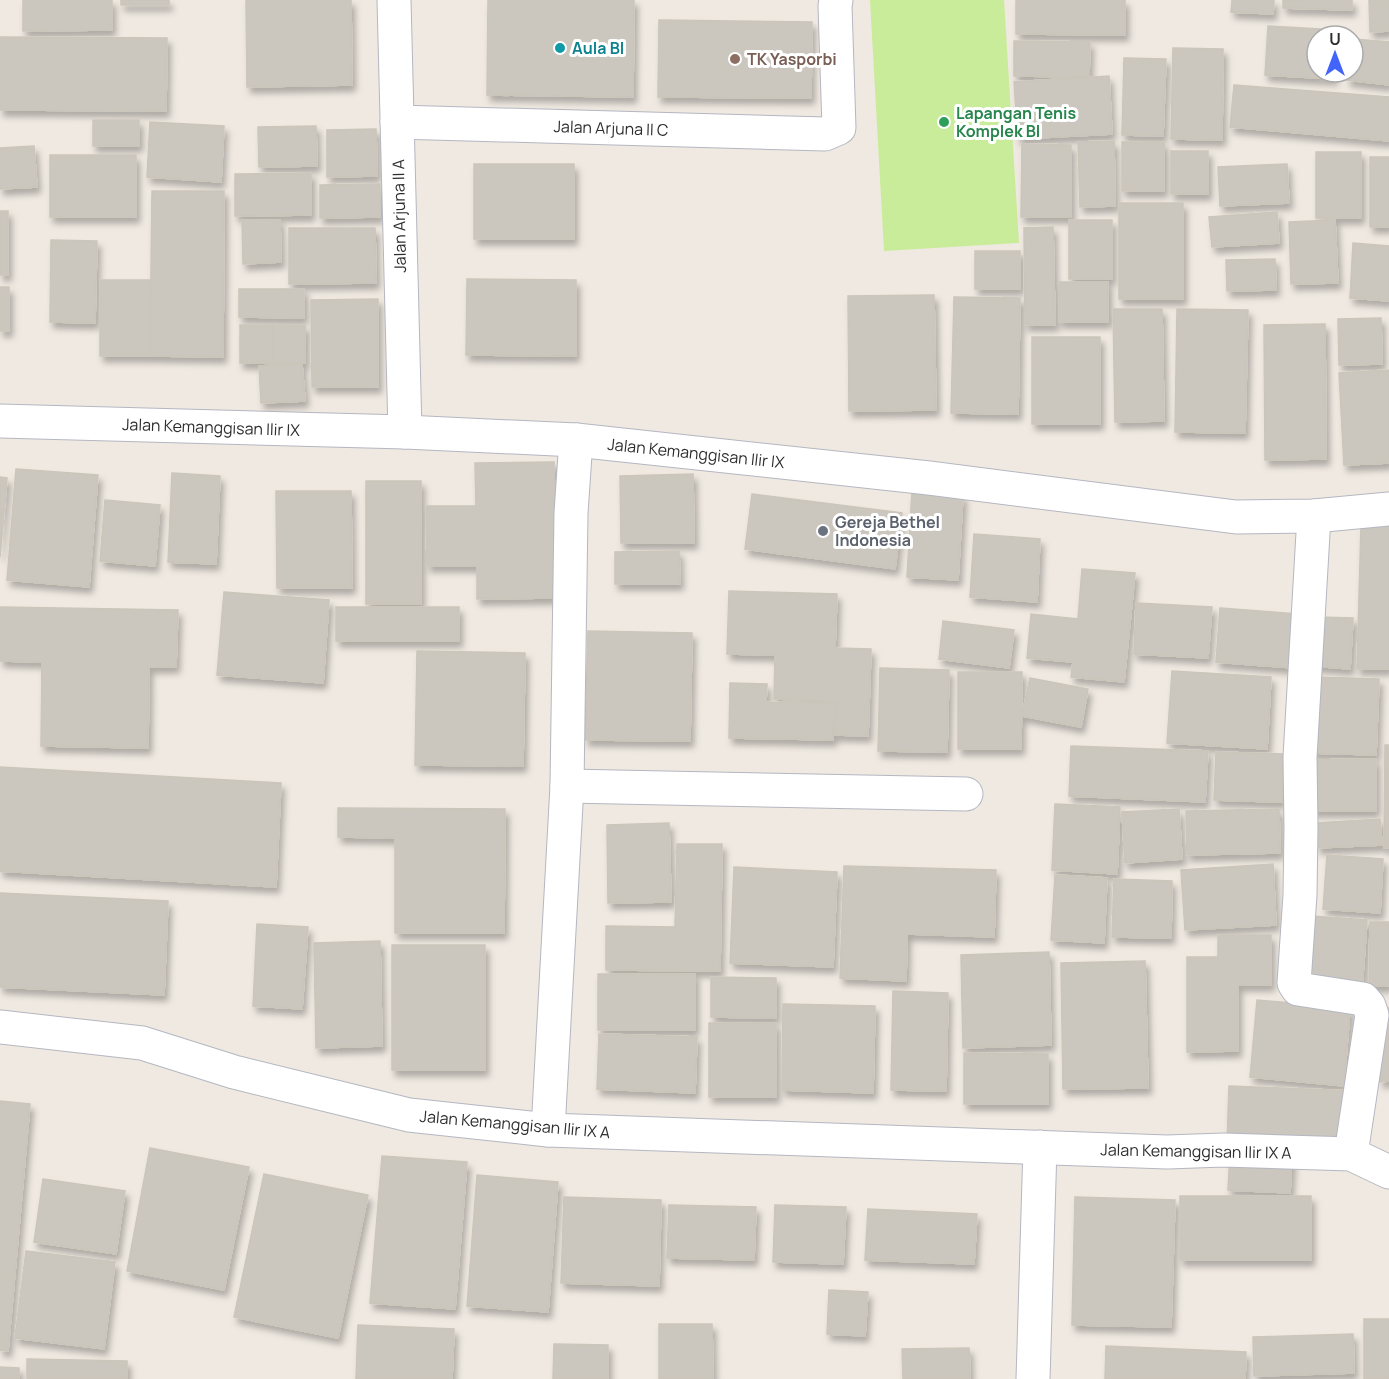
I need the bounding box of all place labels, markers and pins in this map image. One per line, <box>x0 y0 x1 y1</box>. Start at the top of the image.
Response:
place label: Aula BI <box>572 37 624 59</box>
marker: Aula BI <box>553 41 567 55</box>
place label: TK Yasporbi <box>747 48 837 70</box>
marker: TK Yasporbi <box>728 52 742 66</box>
place label: Lapangan Tenis Komplek BI <box>956 102 1076 142</box>
marker: Lapangan Tenis Komplek BI <box>937 115 951 129</box>
place label: Gereja Bethel Indonesia <box>835 511 940 551</box>
marker: Gereja Bethel Indonesia <box>816 524 830 538</box>

